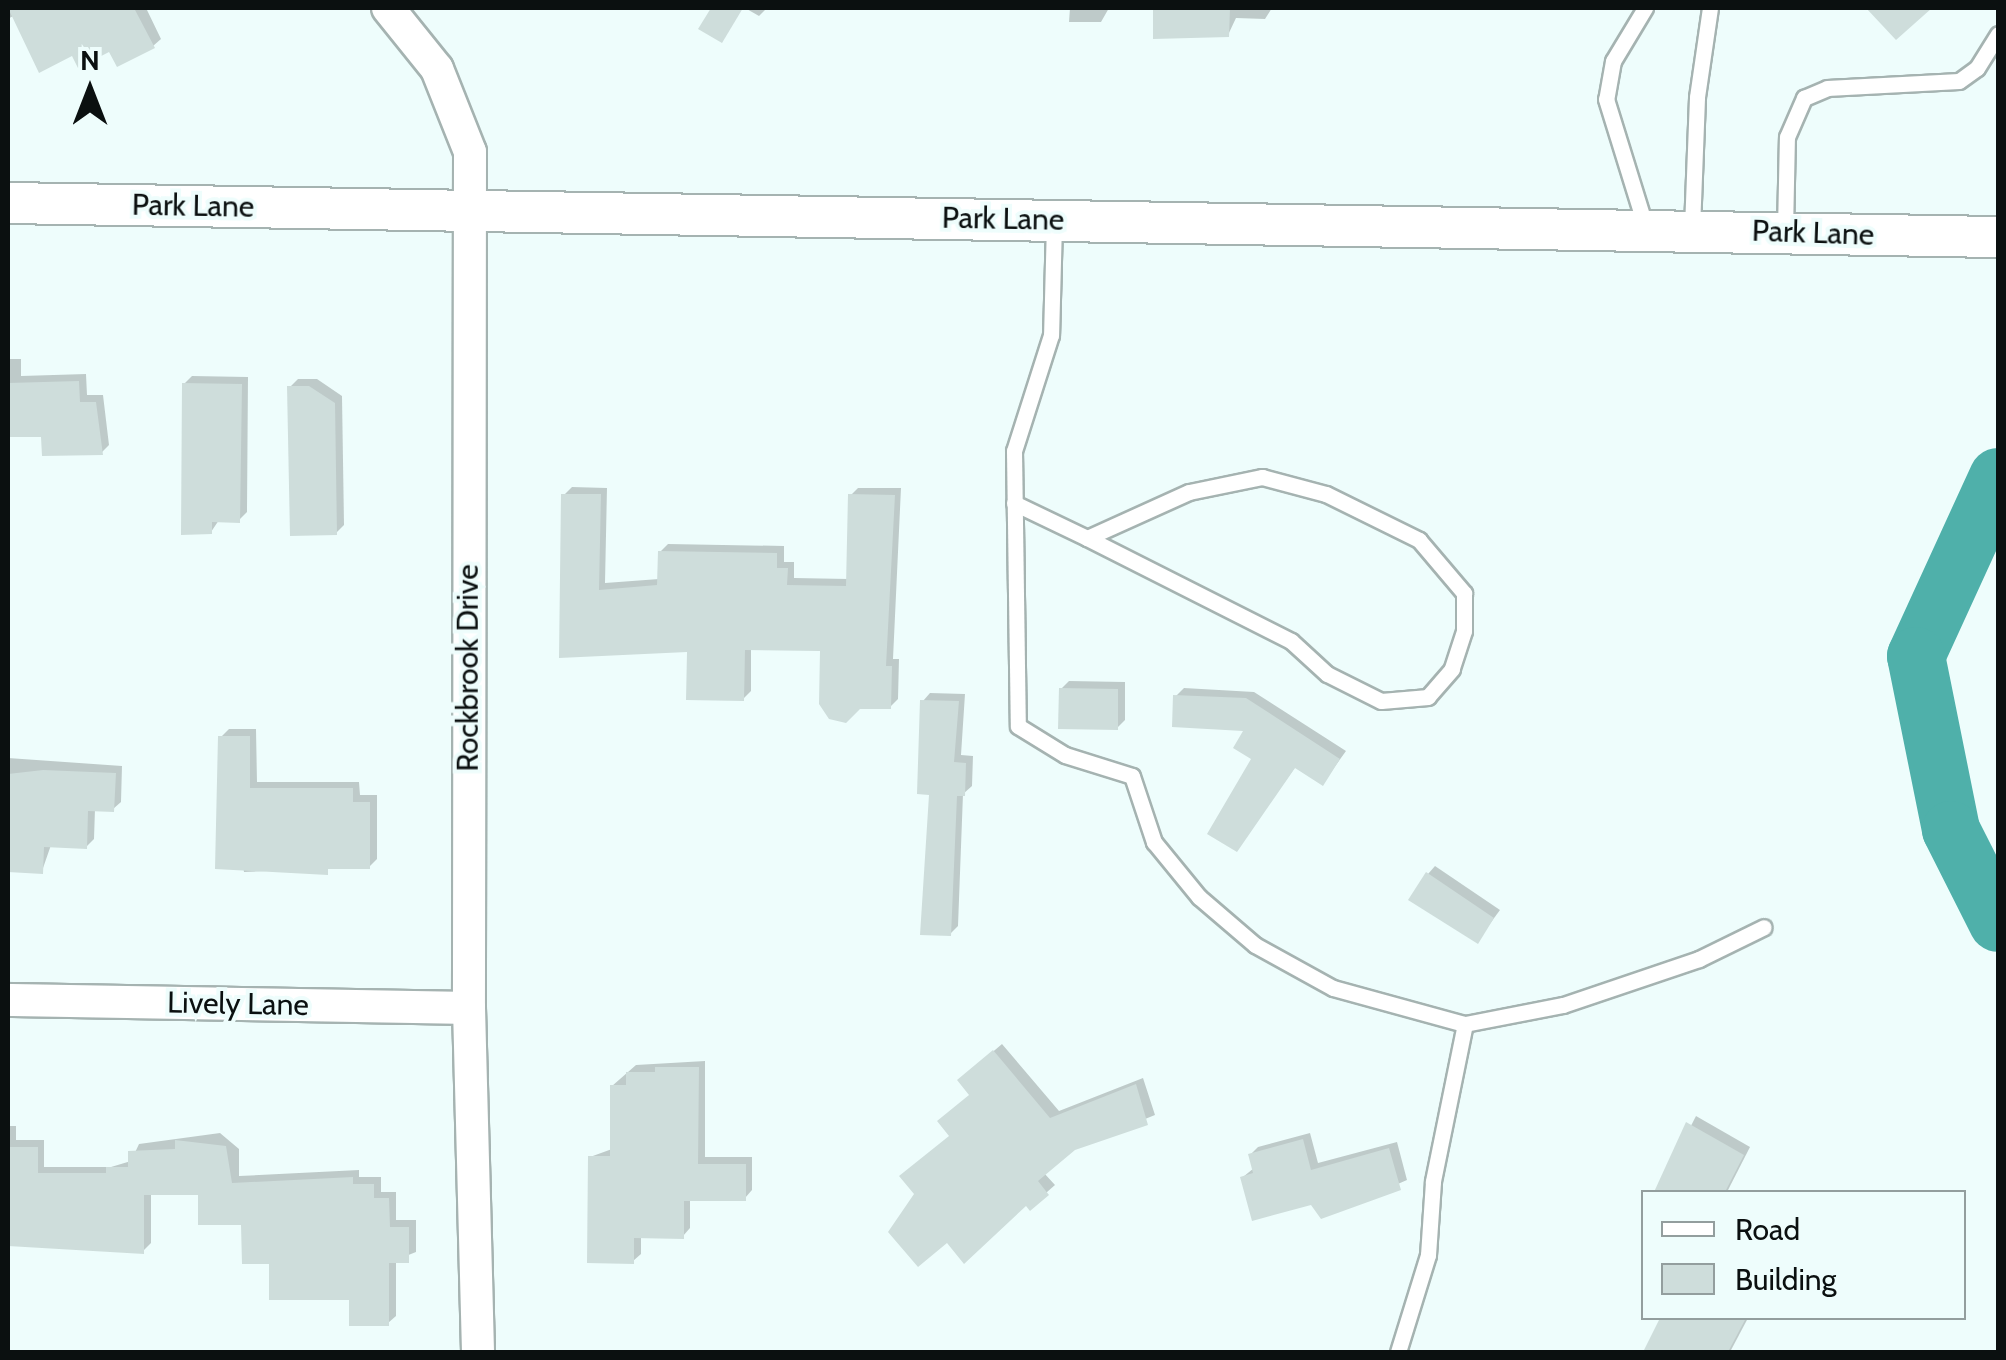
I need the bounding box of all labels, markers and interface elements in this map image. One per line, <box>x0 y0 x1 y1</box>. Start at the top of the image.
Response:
north arrow <box>40 40 140 140</box>
text: N <box>80 43 100 77</box>
street label: Park Lane <box>132 187 254 225</box>
street label: Park Lane <box>942 200 1064 238</box>
street label: Park Lane <box>1751 213 1875 253</box>
street label: Rockbrook Drive <box>450 564 486 772</box>
street label: Lively Lane <box>167 985 309 1023</box>
legend <box>1641 1190 1966 1320</box>
text: Road <box>1735 1211 1800 1248</box>
text: Building <box>1735 1261 1837 1298</box>

